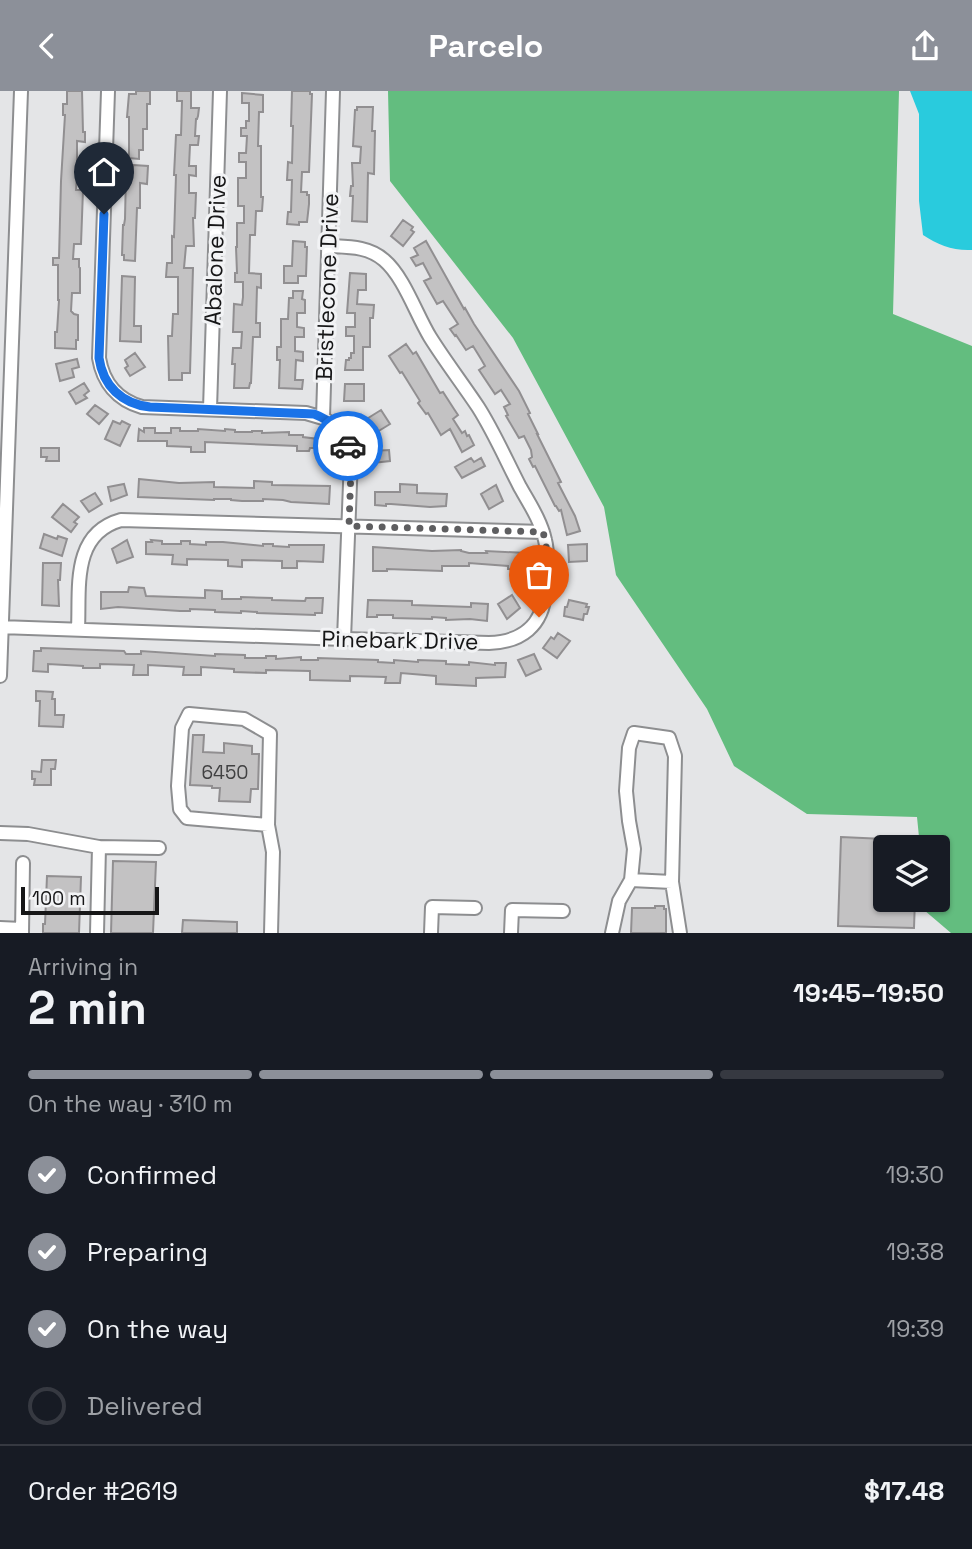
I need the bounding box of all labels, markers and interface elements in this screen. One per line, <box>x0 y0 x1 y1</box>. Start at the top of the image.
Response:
text: Parcelo <box>429 26 543 66</box>
icon: back <box>28 27 66 65</box>
icon: share <box>906 27 944 65</box>
pin <box>74 142 134 214</box>
icon: home <box>85 153 123 191</box>
street label: Abalone Drive <box>197 174 233 326</box>
street label: Bristlecone Drive <box>309 193 345 381</box>
courier <box>313 411 383 481</box>
icon: car <box>329 427 367 465</box>
pin <box>509 545 569 617</box>
icon: bag <box>520 556 558 594</box>
street label: Pinebark Drive <box>321 624 479 656</box>
house number: 6450 <box>201 760 249 785</box>
map controls <box>873 835 950 912</box>
button: layers <box>873 835 950 912</box>
scale bar <box>21 884 159 916</box>
text: 100 m <box>32 886 86 911</box>
text: Arriving in <box>28 952 138 982</box>
text: 19:45–19:50 <box>793 976 944 1010</box>
text: 2 min <box>28 979 147 1037</box>
text: On the way · 310 m <box>28 1089 233 1119</box>
icon: check <box>28 1156 66 1194</box>
text: Confirmed <box>87 1158 217 1192</box>
text: 19:30 <box>886 1160 944 1190</box>
icon: check <box>28 1233 66 1271</box>
text: Preparing <box>87 1235 208 1269</box>
text: 19:38 <box>886 1237 944 1267</box>
icon: check <box>28 1310 66 1348</box>
text: On the way <box>87 1312 228 1346</box>
text: 19:39 <box>887 1314 944 1344</box>
text: Delivered <box>87 1389 203 1423</box>
text: Order #2619 <box>28 1474 178 1508</box>
text: $17.48 <box>864 1474 944 1508</box>

